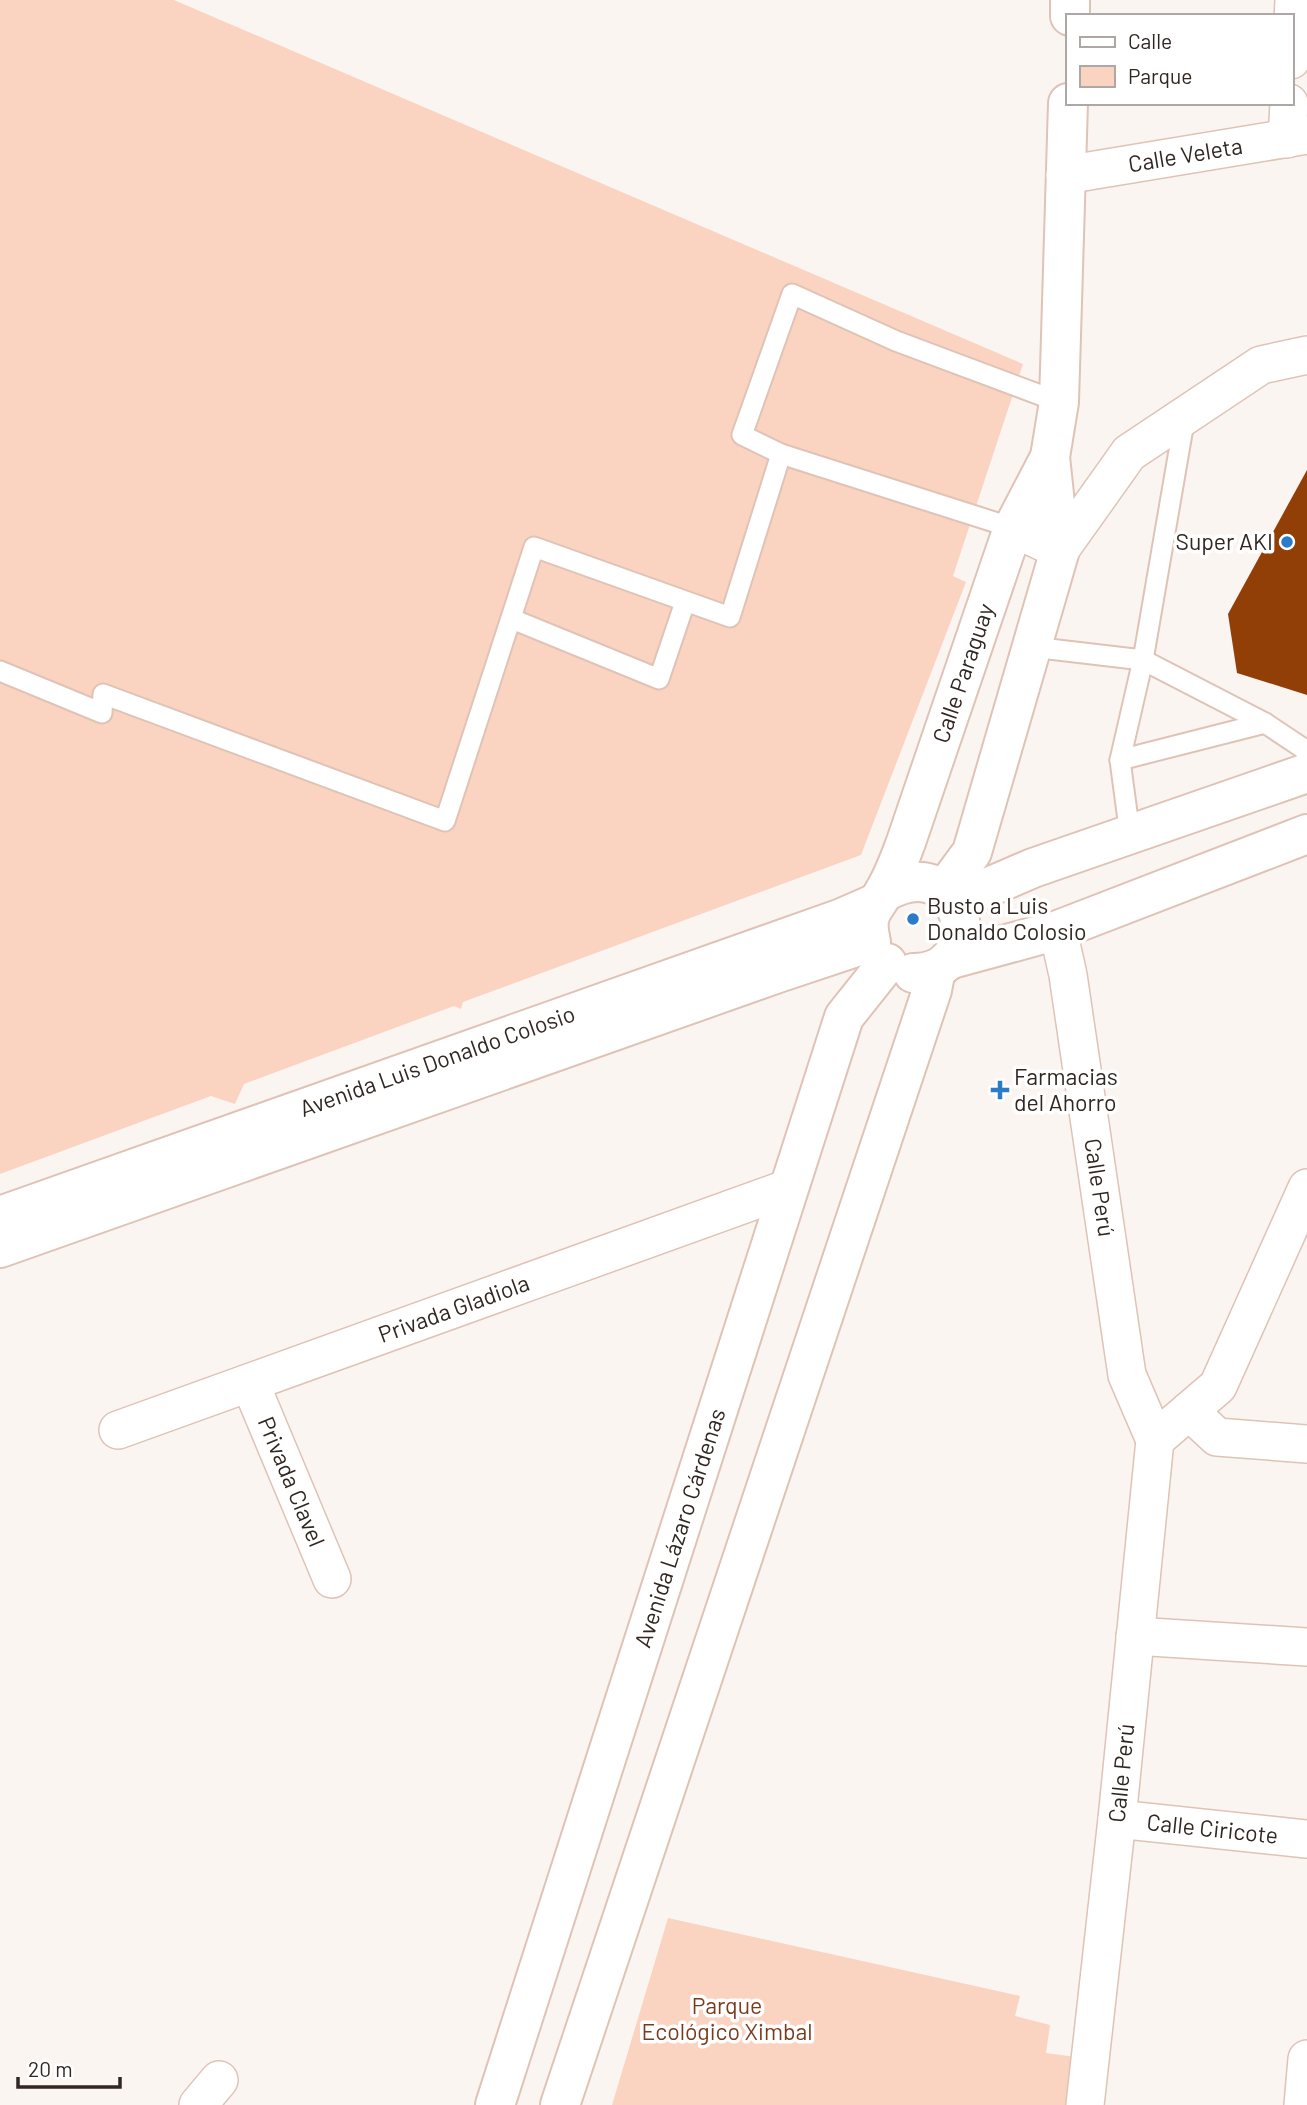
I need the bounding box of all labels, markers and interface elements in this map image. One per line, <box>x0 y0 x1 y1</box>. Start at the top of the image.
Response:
legend <box>1066 14 1293 105</box>
text: Calle <box>1128 28 1172 53</box>
text: Parque <box>1128 63 1193 88</box>
street label: Calle Veleta <box>1126 131 1244 177</box>
place label: Super AKI <box>1176 527 1273 555</box>
marker: Super AKI <box>1279 534 1295 550</box>
street label: Calle Paraguay <box>926 599 999 746</box>
place label: Busto a Luis Donaldo Colosio <box>927 891 1087 945</box>
marker: Busto a Luis Donaldo Colosio <box>905 911 921 927</box>
street label: Avenida Luis Donaldo Colosio <box>296 999 579 1122</box>
place label: Farmacias del Ahorro <box>1014 1062 1118 1116</box>
marker: Farmacias del Ahorro <box>992 1082 1008 1098</box>
street label: Calle Perú <box>1079 1136 1121 1239</box>
street label: Privada Gladiola <box>374 1268 533 1348</box>
street label: Avenida Lázaro Cárdenas <box>628 1405 731 1651</box>
street label: Privada Clavel <box>253 1412 332 1551</box>
street label: Calle Perú <box>1102 1722 1139 1824</box>
street label: Calle Ciricote <box>1146 1807 1280 1849</box>
park label: Parque Ecológico Ximbal <box>641 1991 813 2045</box>
scale bar <box>18 2046 119 2090</box>
text: 20 m <box>28 2056 73 2081</box>

